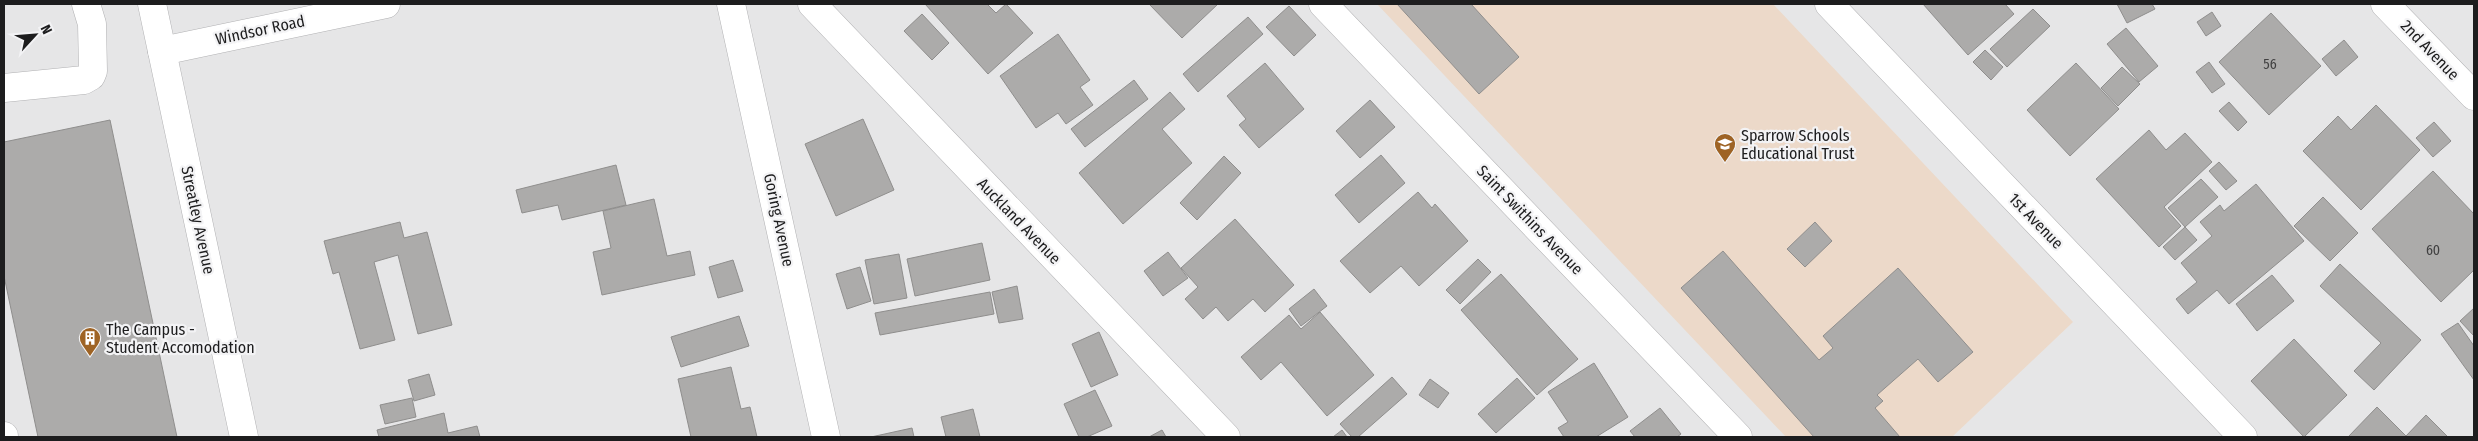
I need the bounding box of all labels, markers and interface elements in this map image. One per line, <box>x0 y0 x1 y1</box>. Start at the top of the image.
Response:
north arrow <box>10 10 60 60</box>
street label: Windsor Road <box>214 11 306 49</box>
street label: 2nd Avenue <box>2397 16 2463 84</box>
text: N <box>37 22 56 37</box>
house number: 56 <box>2263 56 2277 73</box>
place label: Sparrow Schools Educational Trust <box>1741 126 1855 163</box>
school or university icon: Sparrow Schools Educational Trust <box>1713 132 1737 163</box>
street label: Saint Swithins Avenue <box>1473 161 1587 279</box>
street label: Streatley Avenue <box>177 164 219 276</box>
street label: Goring Avenue <box>760 172 798 269</box>
street label: Auckland Avenue <box>973 174 1065 268</box>
street label: 1st Avenue <box>2005 189 2067 253</box>
house number: 60 <box>2426 242 2440 259</box>
place label: The Campus - Student Accomodation <box>106 320 255 357</box>
building icon: The Campus - Student Accomodation <box>78 326 102 357</box>

